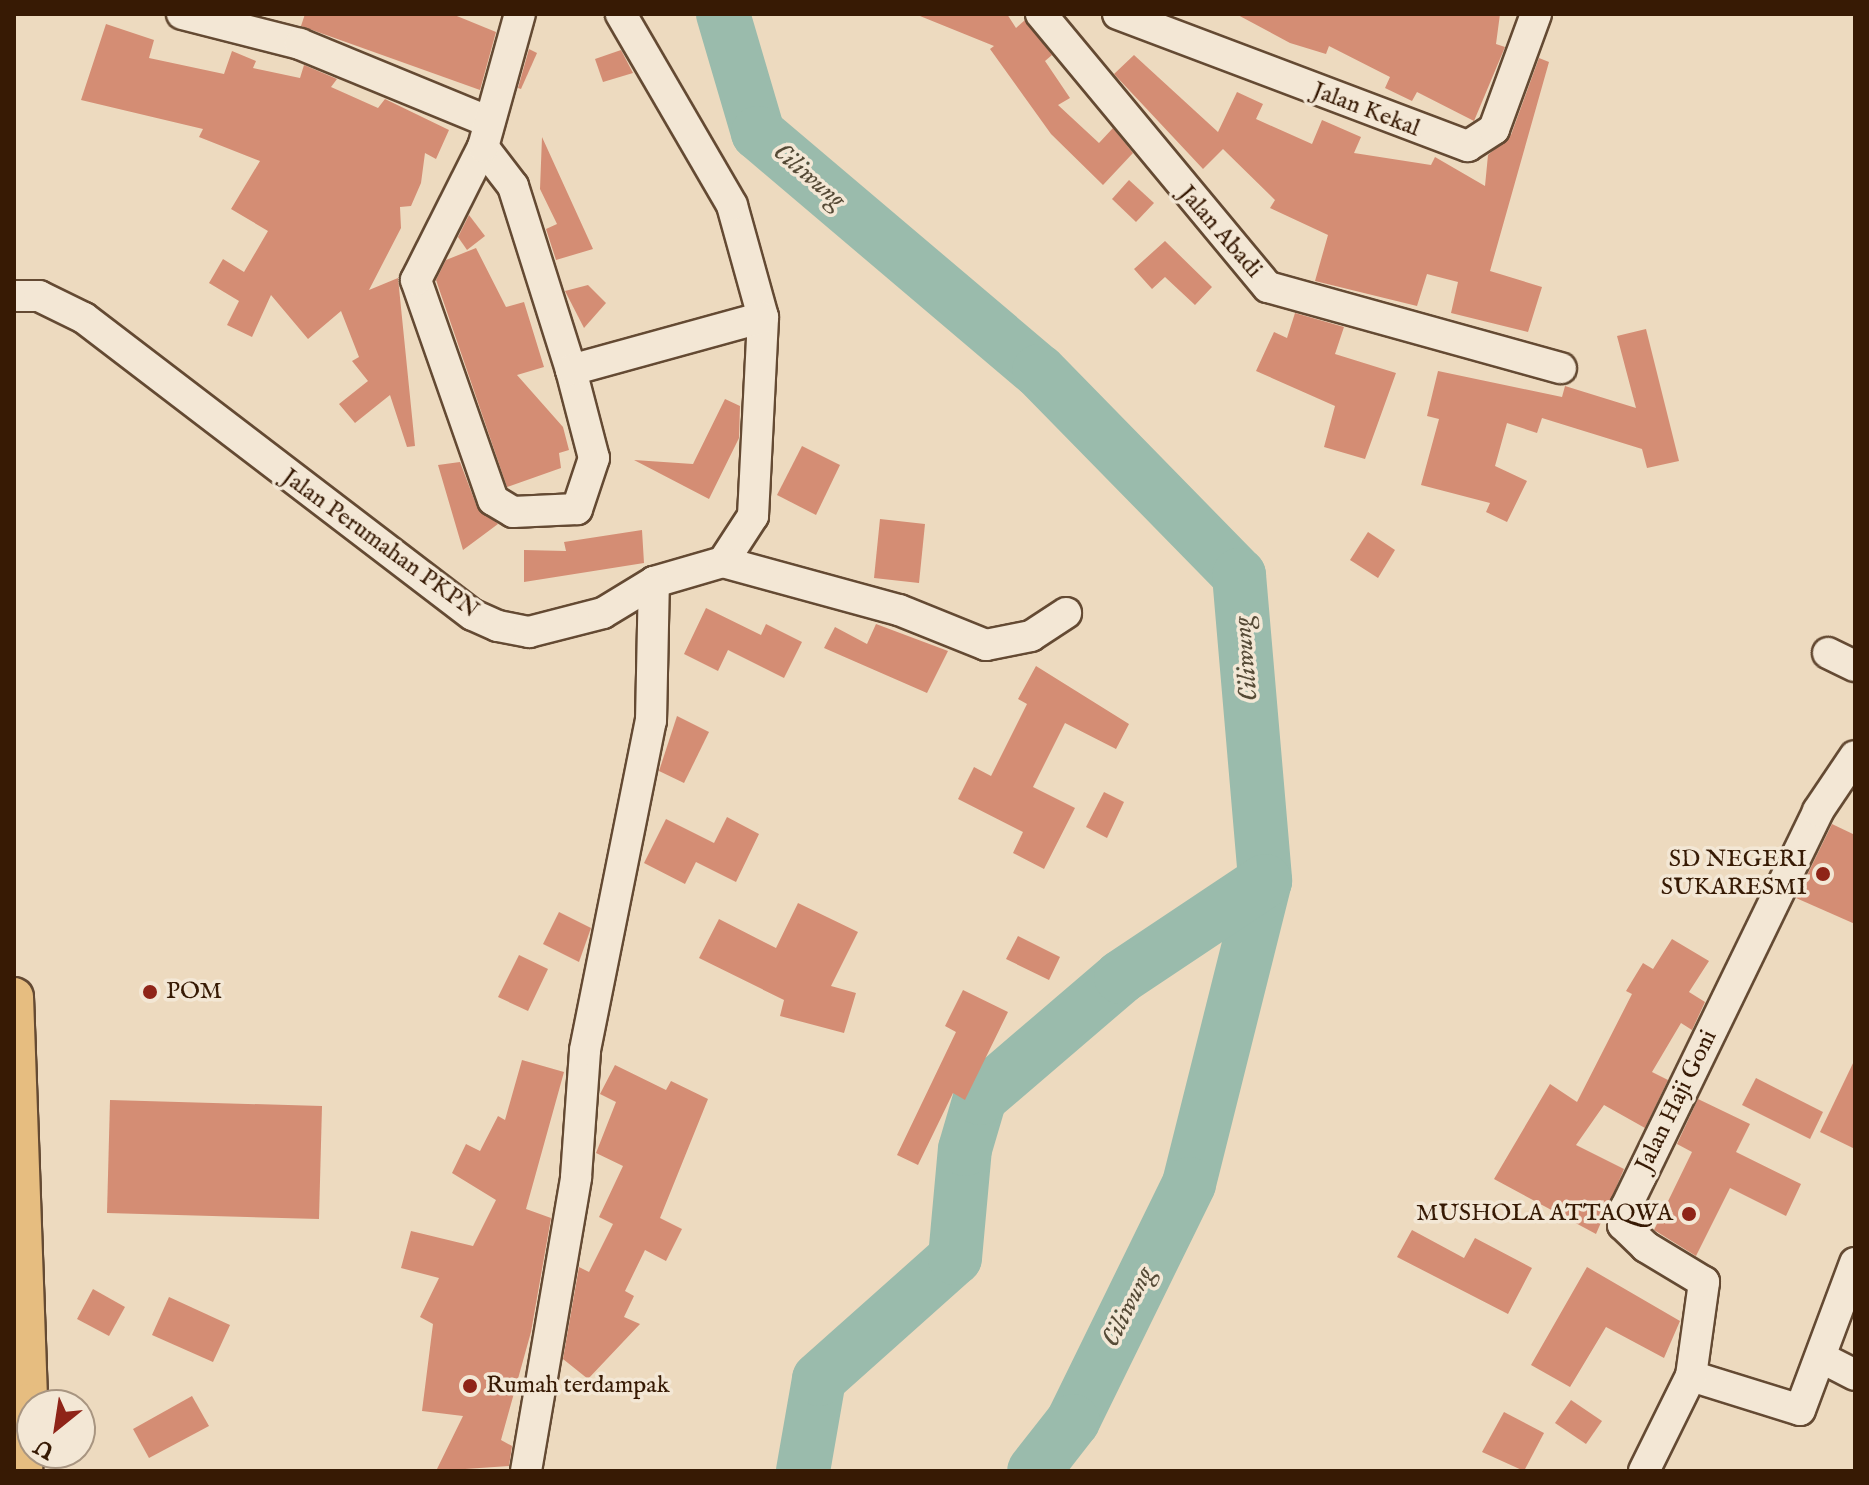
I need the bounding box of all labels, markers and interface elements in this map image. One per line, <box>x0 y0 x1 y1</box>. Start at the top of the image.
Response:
street label: Jalan Kekal <box>1308 76 1424 144</box>
water label: Ciliwung <box>766 137 852 215</box>
street label: Jalan Abadi <box>1172 180 1268 284</box>
street label: Jalan Perumahan PKPN <box>276 463 484 625</box>
water label: Ciliwung <box>1227 615 1265 703</box>
place label: SD NEGERI SUKARESMI <box>1661 846 1807 902</box>
marker: SD NEGERI SUKARESMI <box>1814 865 1832 883</box>
place label: POM <box>166 978 222 1006</box>
marker: POM <box>141 983 159 1001</box>
street label: Jalan Haji Goni <box>1630 1025 1724 1177</box>
place label: MUSHOLA ATTAQWA <box>1416 1200 1673 1228</box>
marker: MUSHOLA ATTAQWA <box>1680 1205 1698 1223</box>
water label: Ciliwung <box>1095 1262 1161 1352</box>
place label: Rumah terdampak <box>486 1372 670 1400</box>
marker: Rumah terdampak <box>461 1377 479 1395</box>
north arrow <box>16 1389 96 1469</box>
text: U <box>30 1431 60 1465</box>

